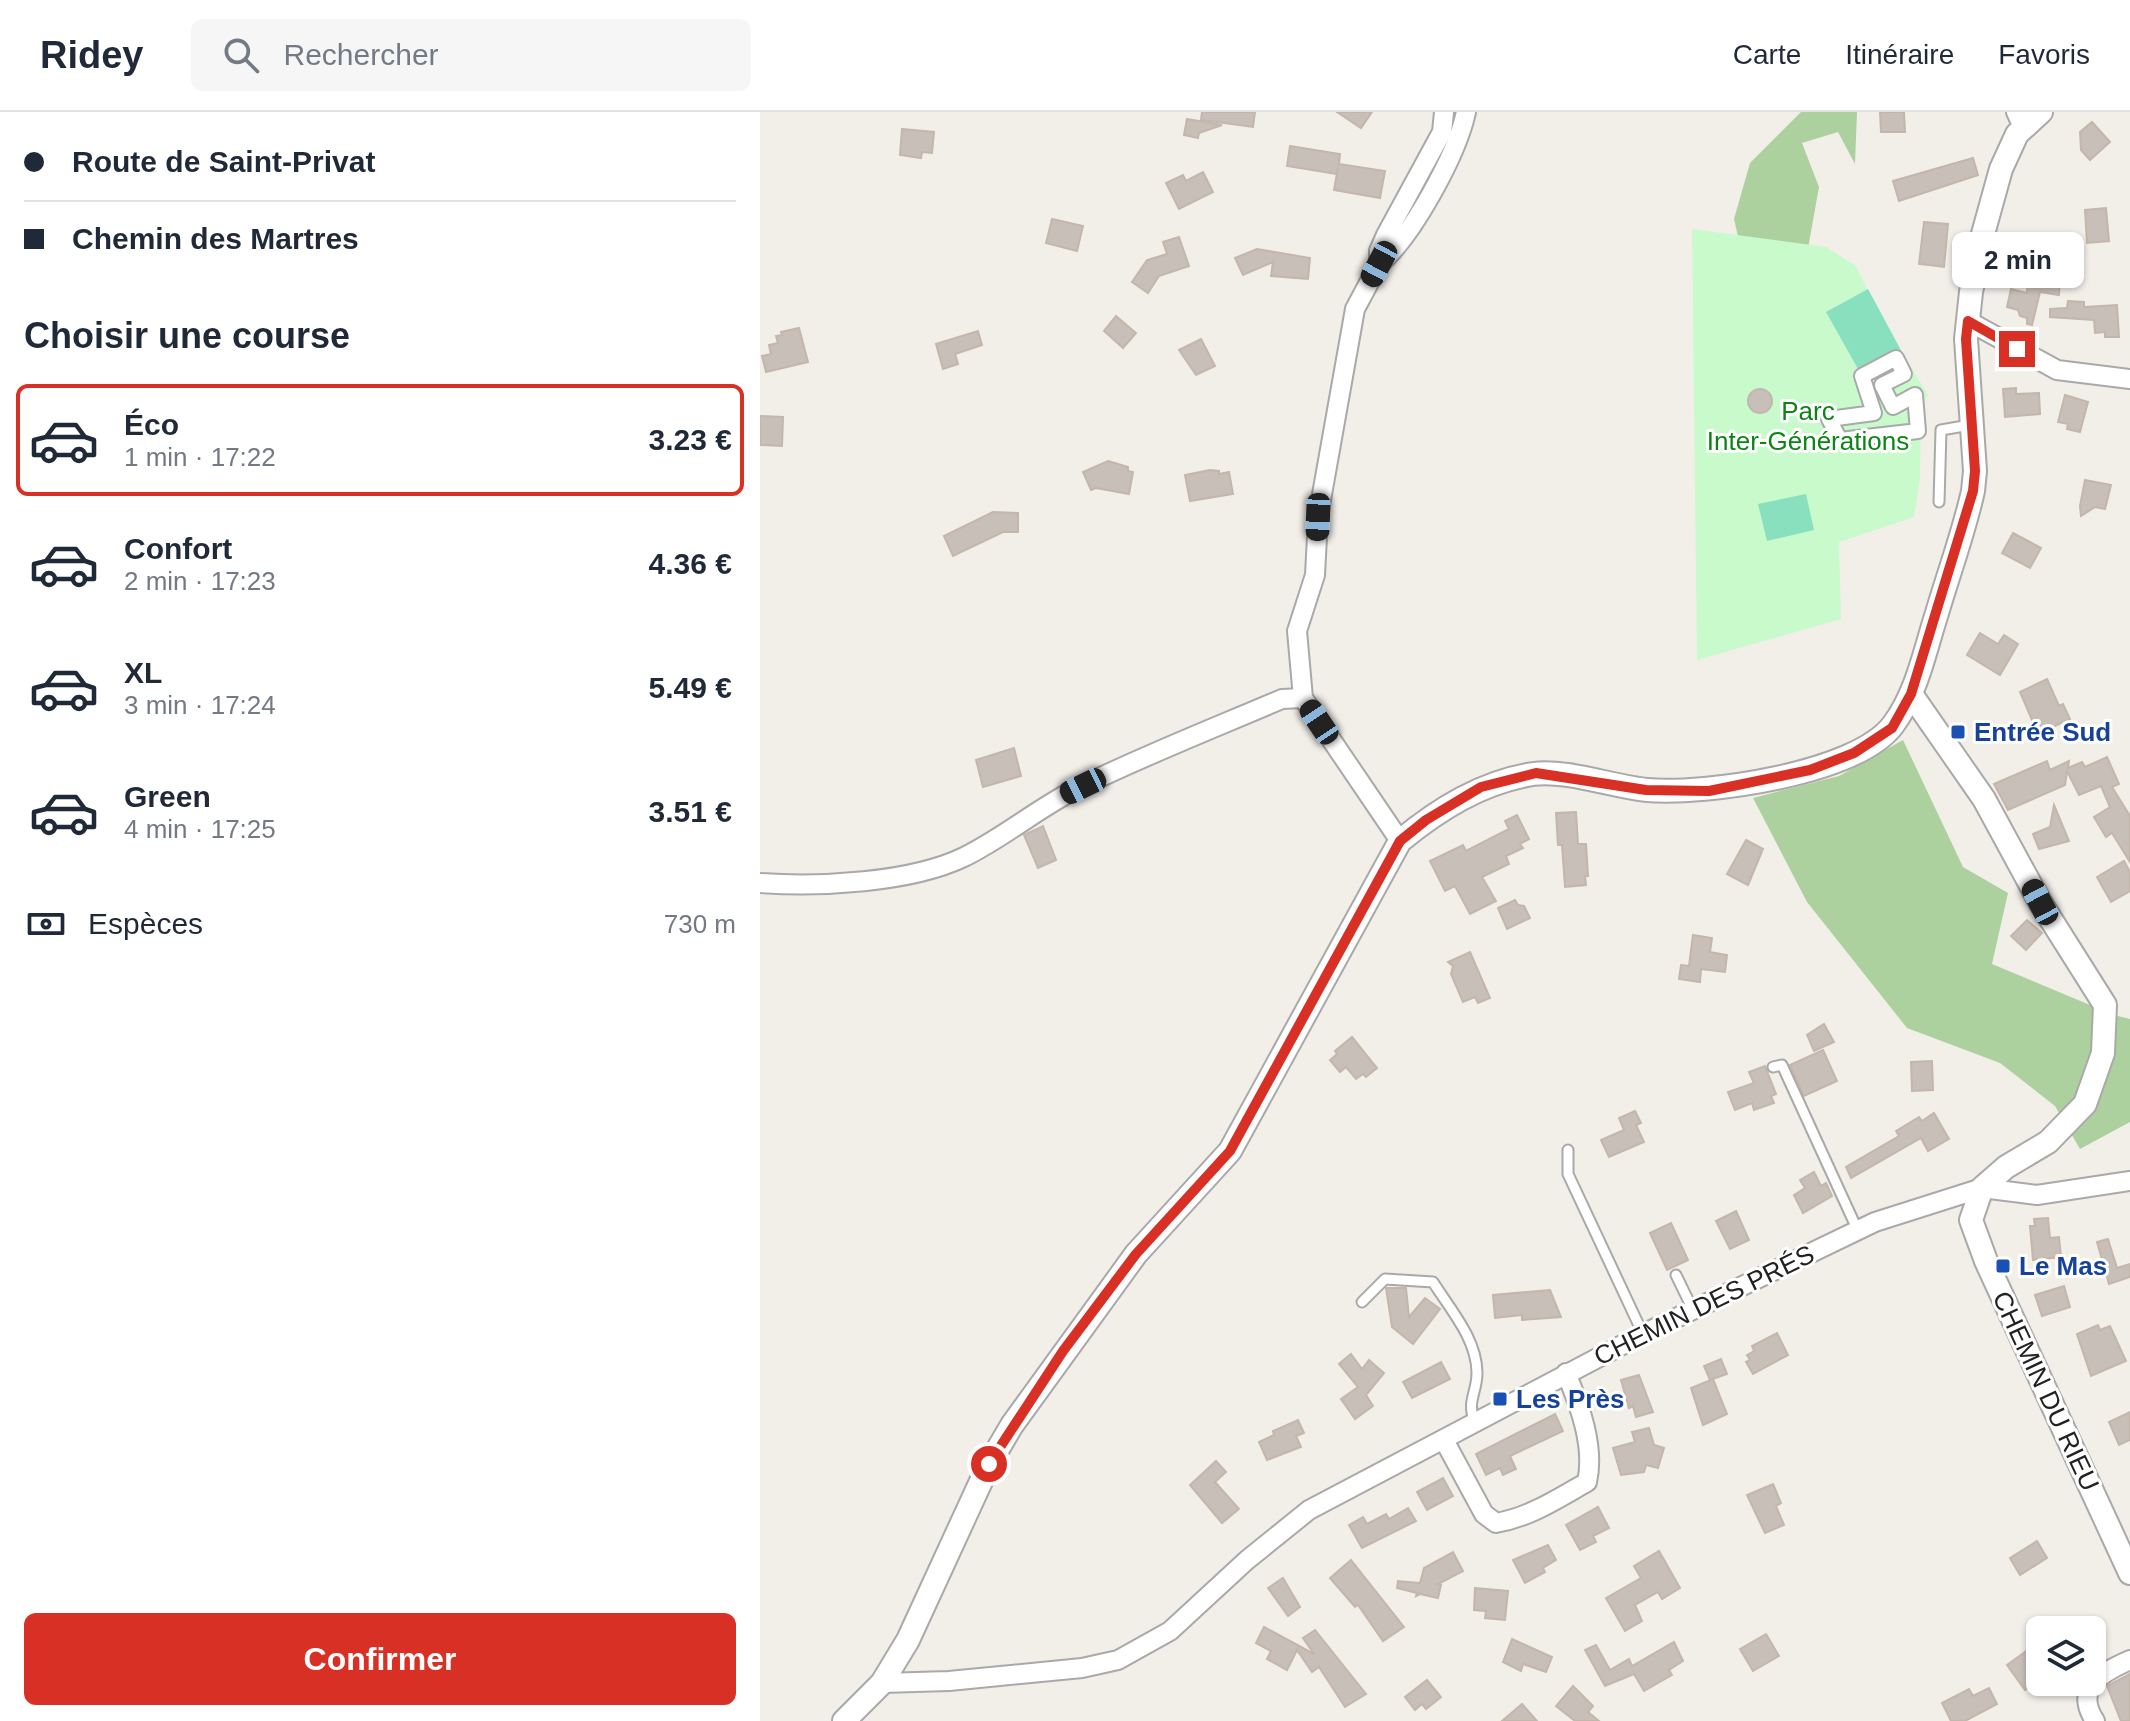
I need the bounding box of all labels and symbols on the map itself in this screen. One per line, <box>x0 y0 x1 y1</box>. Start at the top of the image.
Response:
callout: 2 min <box>1951 233 2083 289</box>
car <box>1357 237 1401 291</box>
route end <box>1999 331 2035 367</box>
park label: Parc Inter-Générations <box>1707 396 1909 456</box>
car <box>1305 493 1331 541</box>
car <box>1296 695 1342 749</box>
place label: Entrée Sud <box>1974 717 2111 747</box>
marker: Entrée Sud <box>1949 723 1967 741</box>
car <box>1056 765 1110 807</box>
car <box>2018 875 2062 929</box>
street label: CHEMIN DES PRÉS <box>1589 1239 1819 1371</box>
place label: Le Mas <box>2019 1251 2107 1281</box>
marker: Le Mas <box>1994 1257 2012 1275</box>
street label: CHEMIN DU RIEU <box>1987 1286 2105 1496</box>
place label: Les Près <box>1516 1384 1624 1414</box>
marker: Les Près <box>1491 1390 1509 1408</box>
route start <box>971 1446 1007 1482</box>

